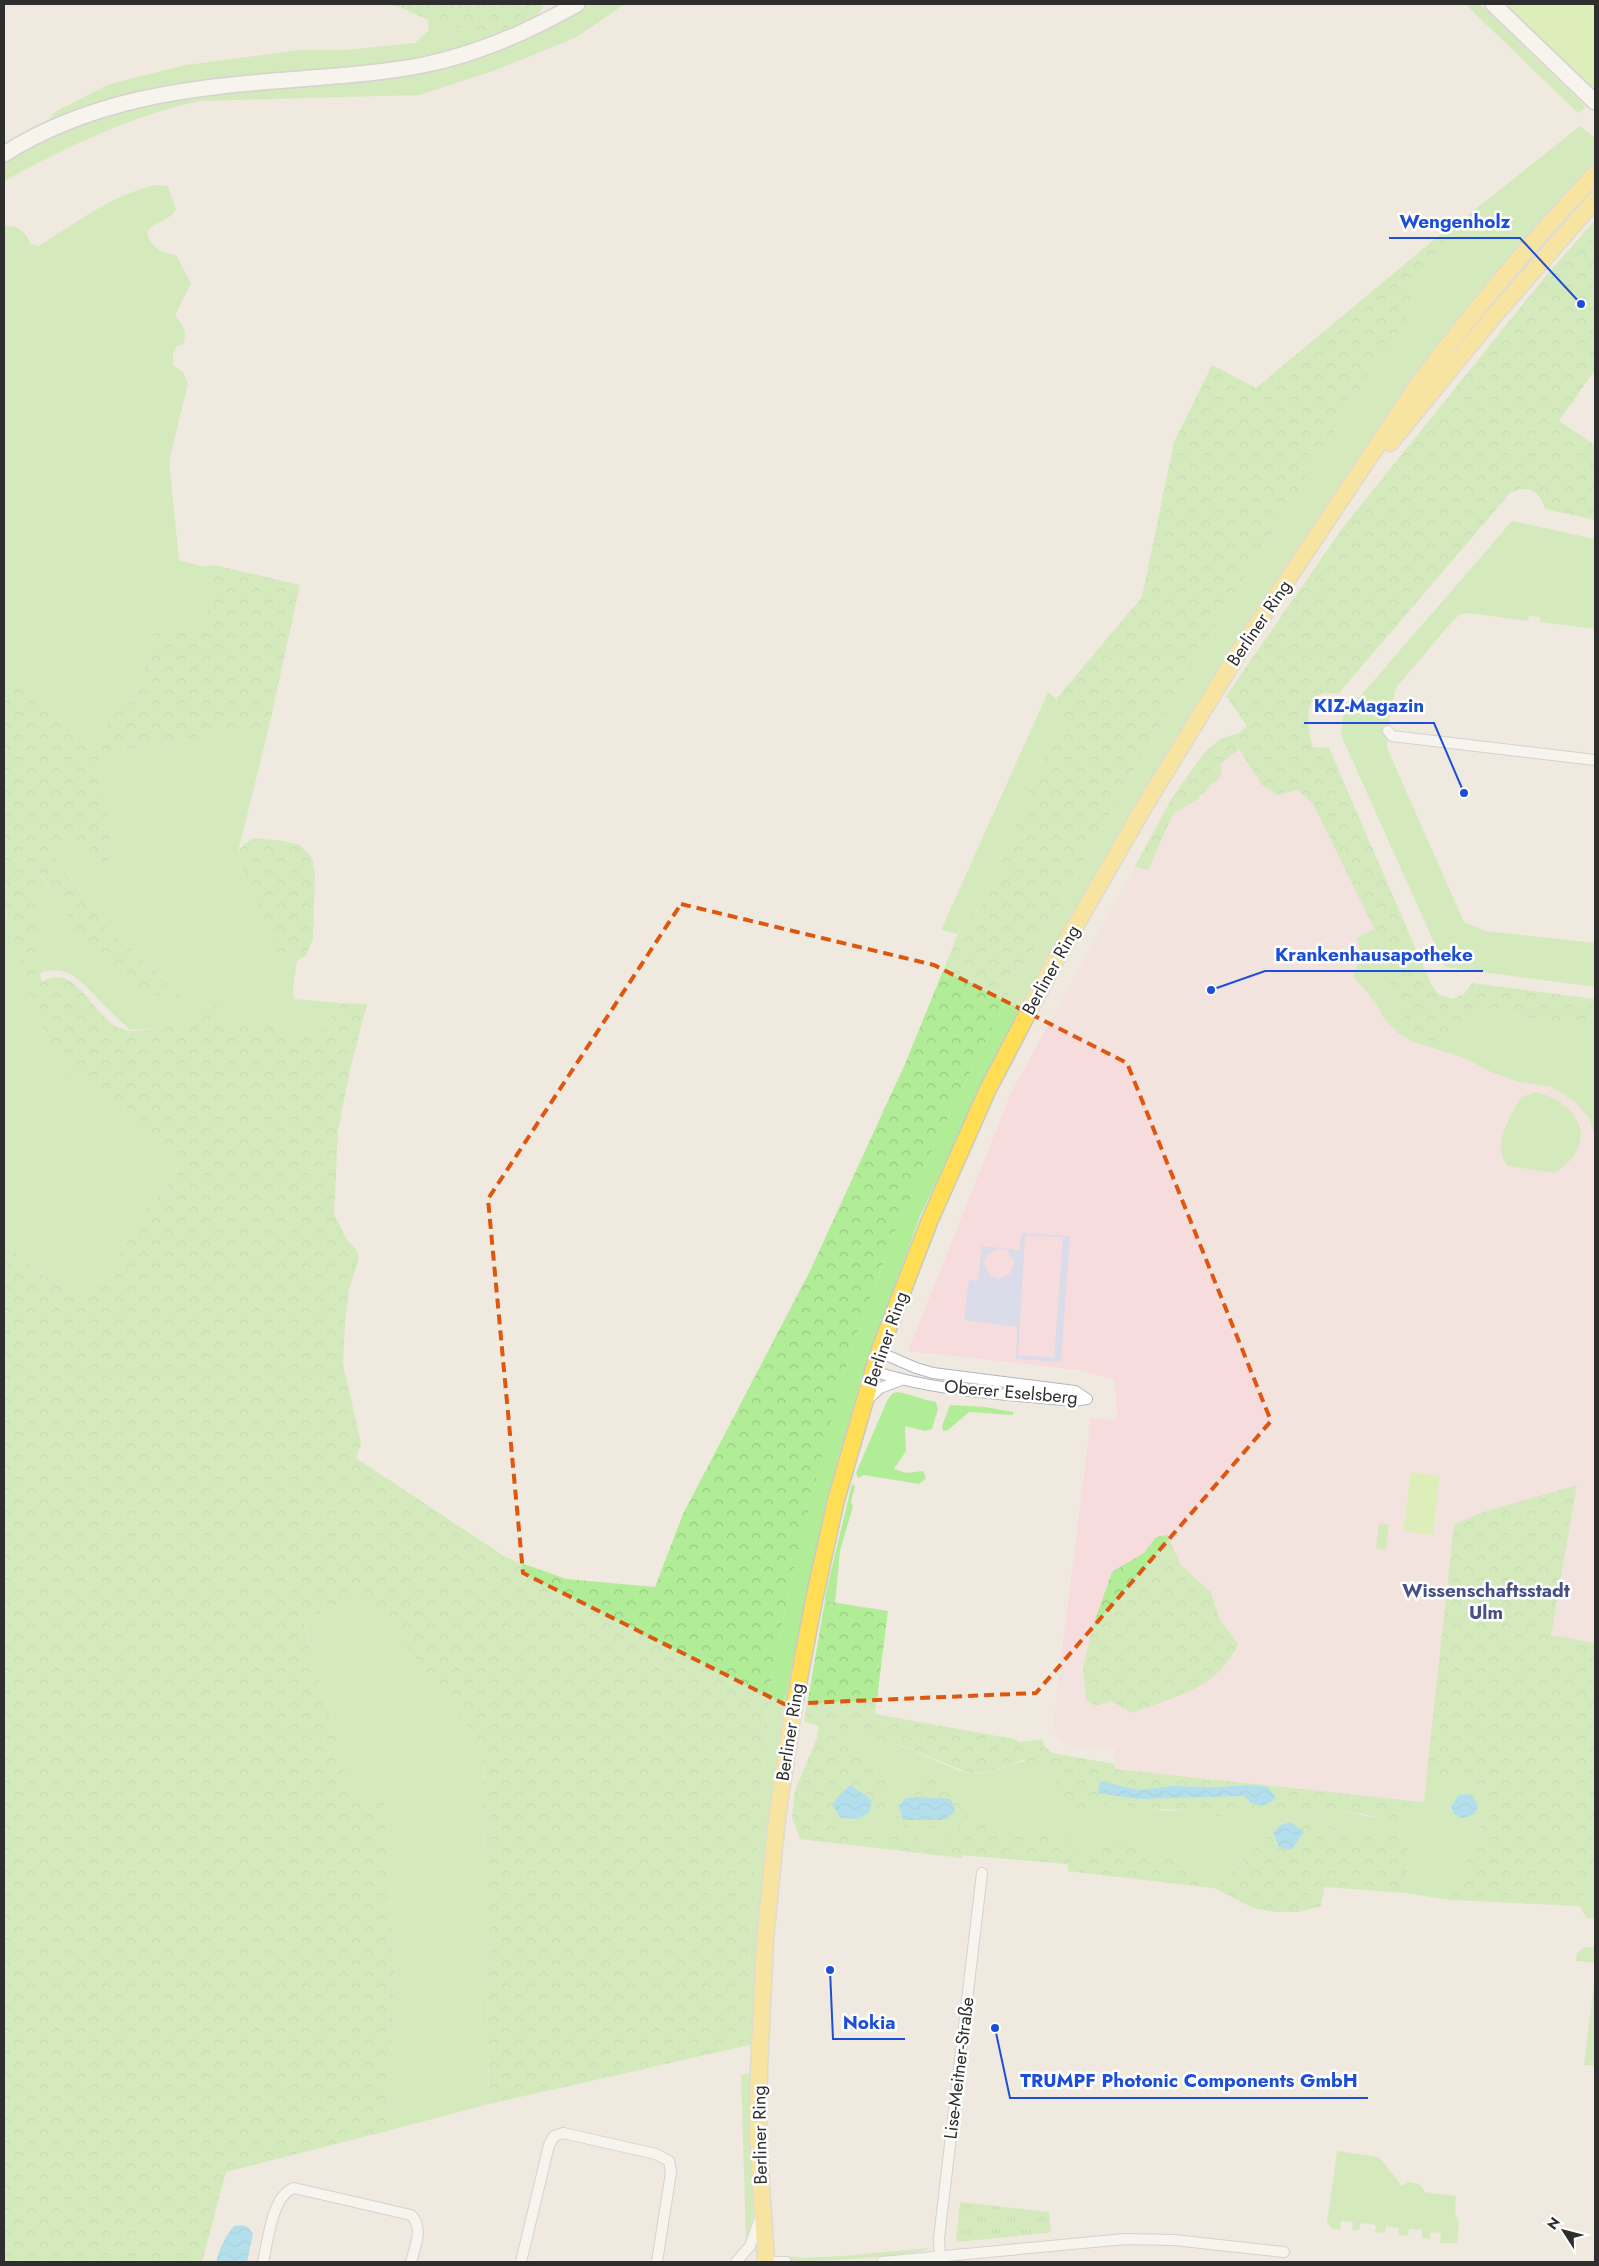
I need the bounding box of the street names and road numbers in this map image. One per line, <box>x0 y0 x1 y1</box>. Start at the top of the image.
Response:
street label: Berliner Ring <box>1221 575 1297 671</box>
street label: Berliner Ring <box>1016 920 1086 1020</box>
street label: Berliner Ring <box>858 1288 914 1390</box>
street label: Oberer Eselsberg <box>943 1373 1079 1411</box>
street label: Berliner Ring <box>769 1681 811 1783</box>
street label: Lise-Meitner-Straße <box>937 1995 981 2141</box>
street label: Berliner Ring <box>746 2085 774 2185</box>

